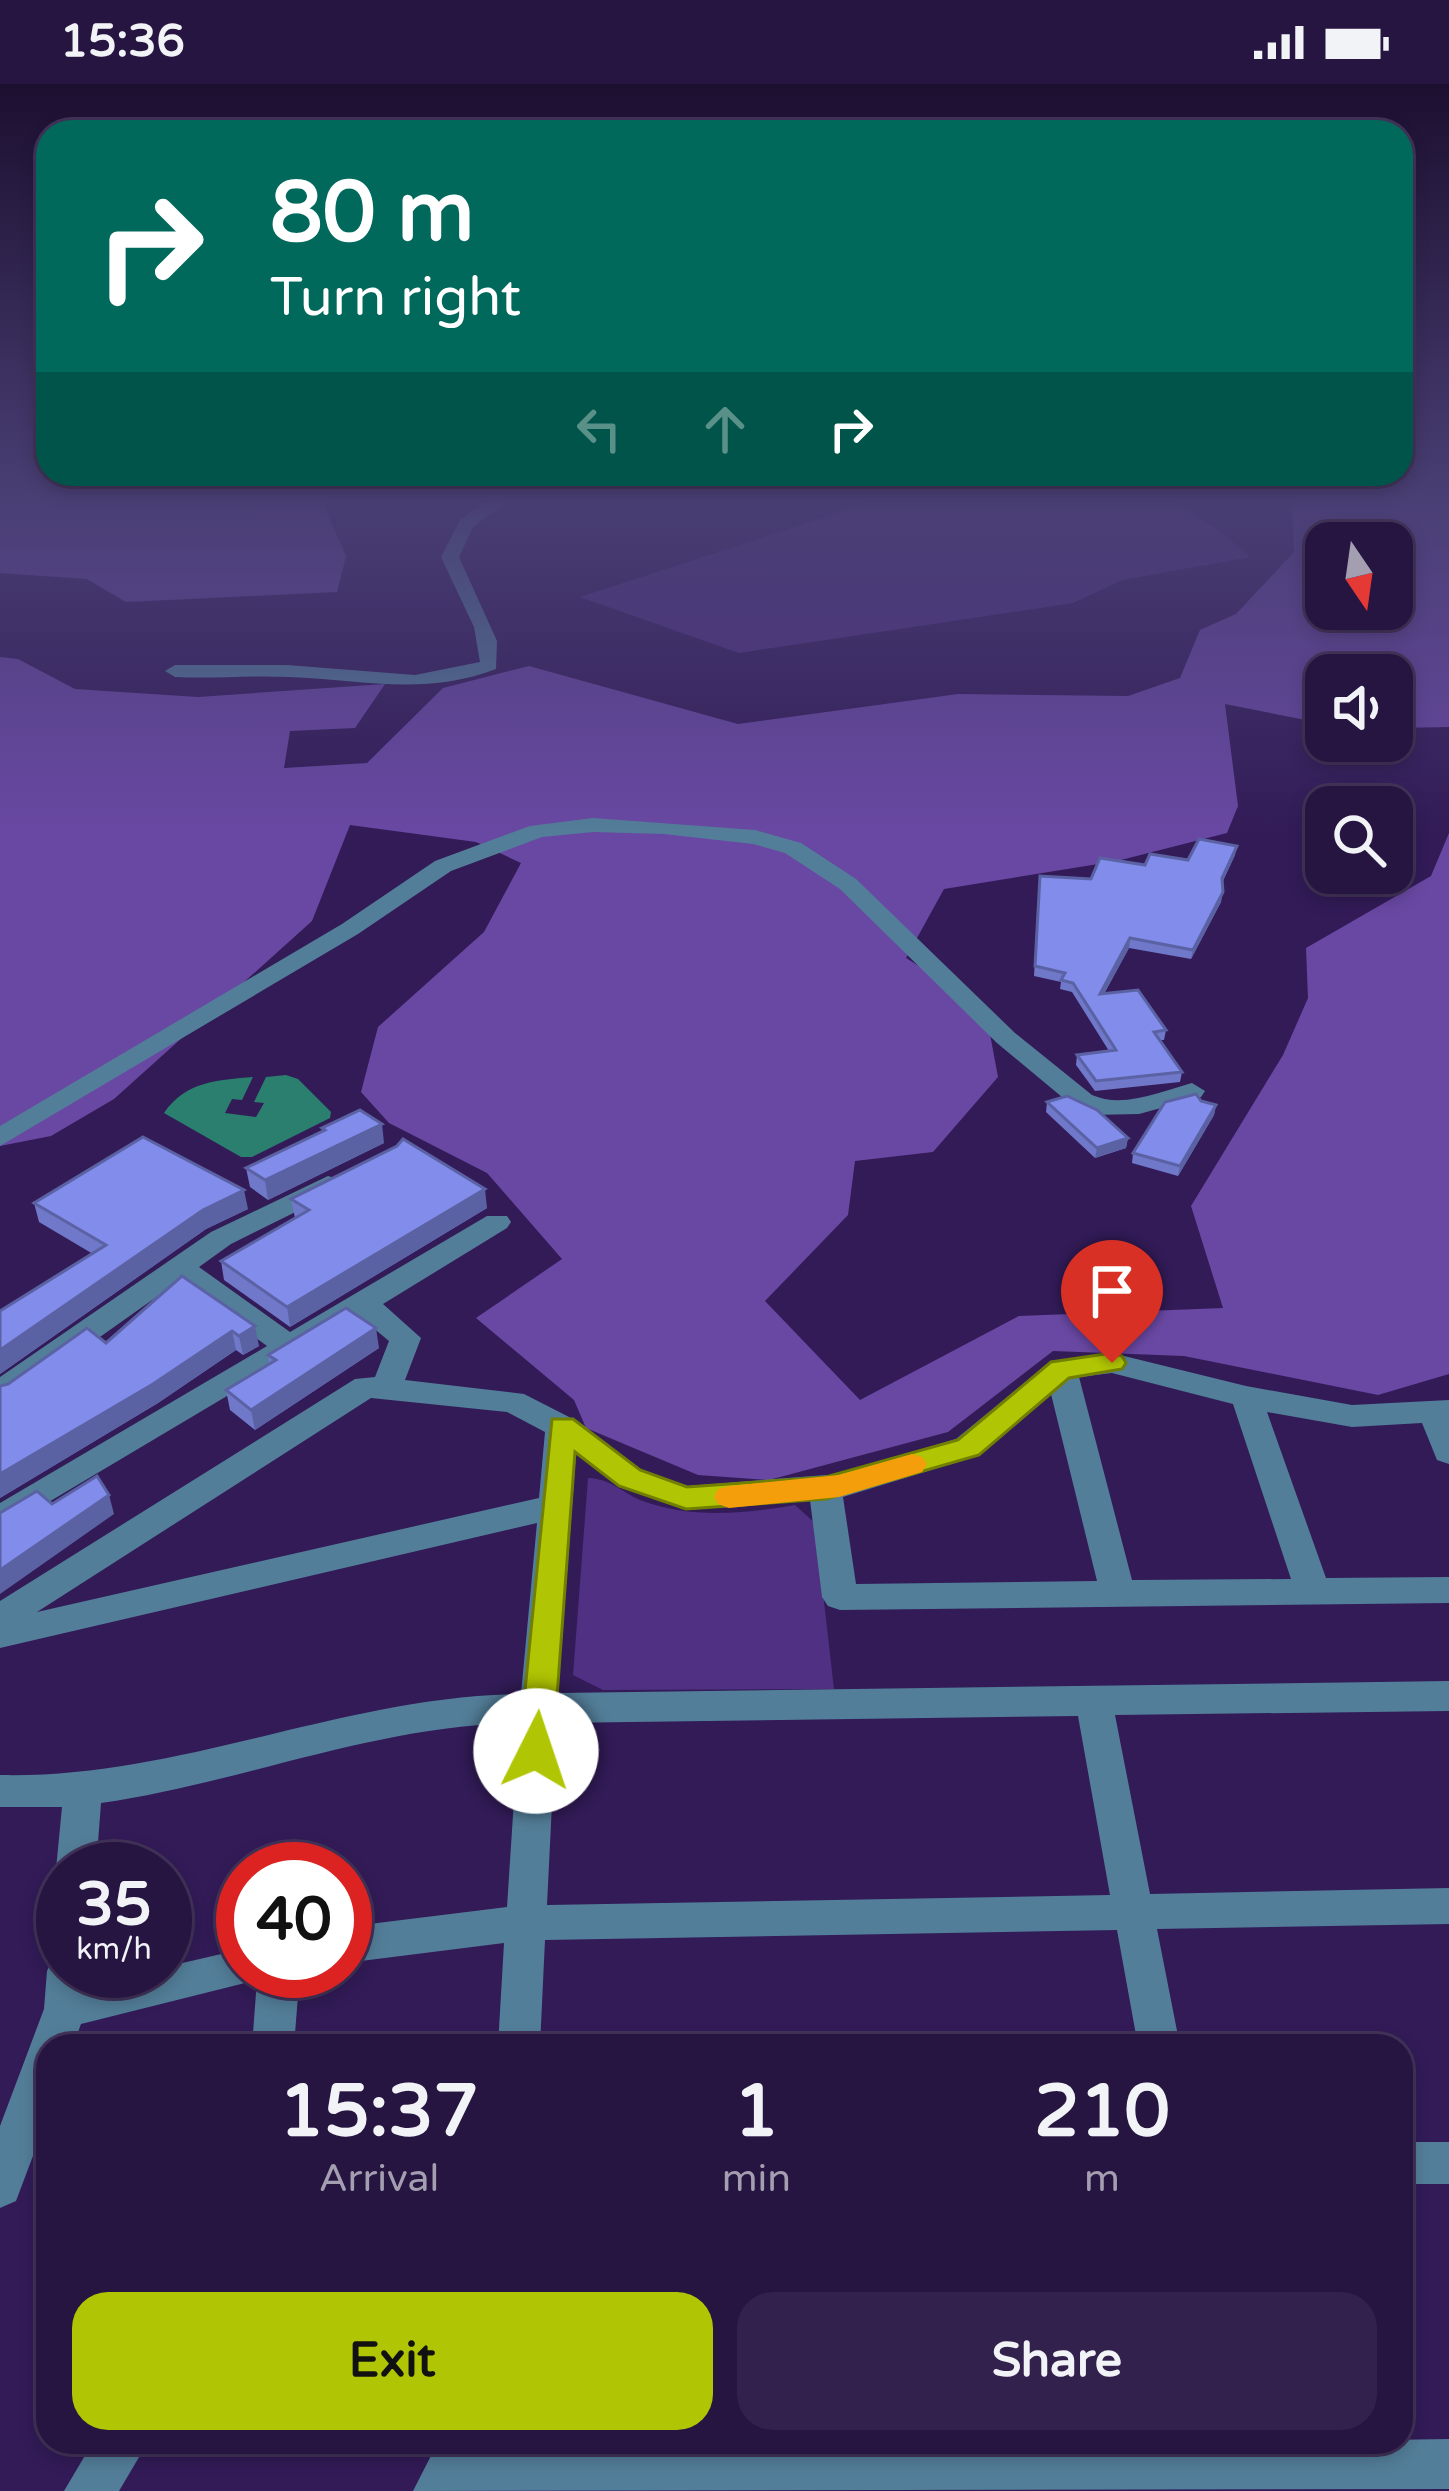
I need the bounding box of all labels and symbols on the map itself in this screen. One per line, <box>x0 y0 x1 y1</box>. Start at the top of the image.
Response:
north arrow <box>1305 522 1413 630</box>
pin <box>1061 1240 1163 1363</box>
position arrow <box>473 1688 599 1814</box>
speed limit sign: 40 <box>216 1842 372 1998</box>

